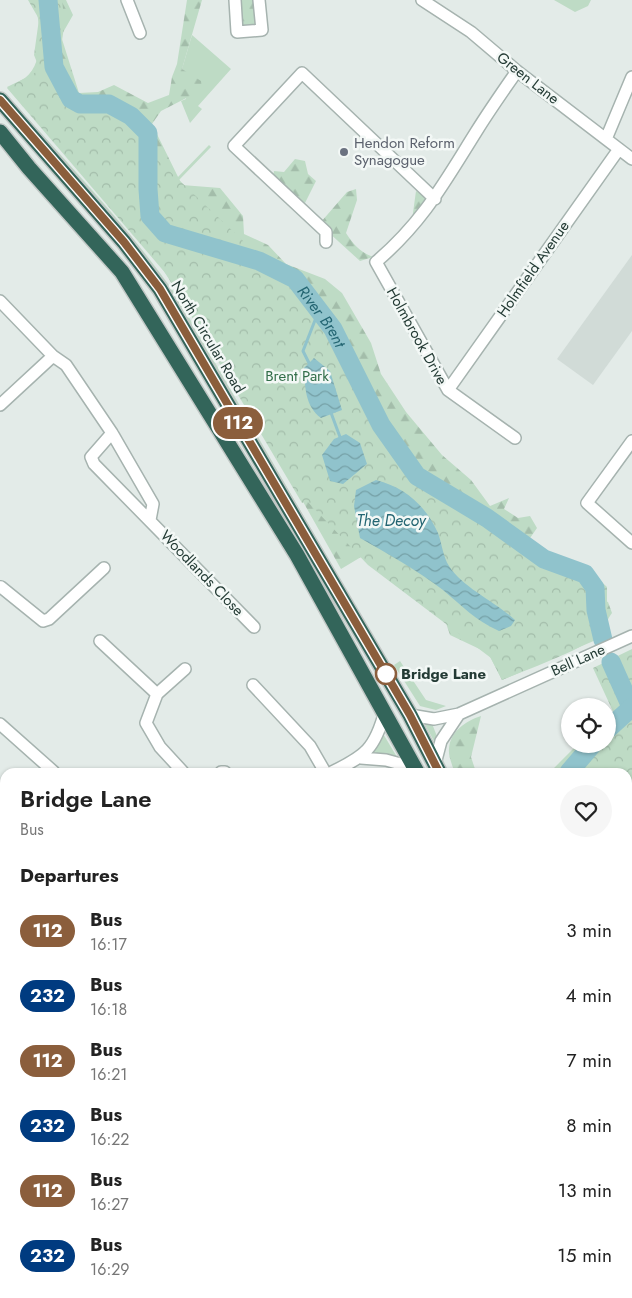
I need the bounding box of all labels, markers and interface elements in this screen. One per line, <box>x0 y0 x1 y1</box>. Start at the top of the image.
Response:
street label: Green Lane <box>492 47 564 110</box>
place label: Hendon Reform Synagogue <box>354 132 455 171</box>
marker: Hendon Reform Synagogue <box>338 146 350 158</box>
street label: Holmfield Avenue <box>492 216 575 322</box>
street label: North Circular Road <box>166 277 250 397</box>
water label: River Brent <box>292 280 352 352</box>
street label: Holmbrook Drive <box>381 283 453 389</box>
park label: Brent Park <box>265 365 329 387</box>
line badge: 112 <box>209 407 267 439</box>
text: 112 <box>223 410 253 436</box>
water label: The Decoy <box>356 509 427 532</box>
street label: Woodlands Close <box>155 525 249 621</box>
street label: Bell Lane <box>547 638 609 682</box>
marker: Bridge Lane <box>375 663 397 685</box>
place label: Bridge Lane <box>401 663 486 685</box>
map controls <box>561 698 616 753</box>
button: locate <box>561 698 616 753</box>
text: Bridge Lane <box>20 781 152 816</box>
button: heart <box>560 785 612 837</box>
text: Bus <box>20 818 44 841</box>
text: Departures <box>20 862 119 889</box>
text: Bus <box>90 906 122 933</box>
text: 3 min <box>566 917 612 944</box>
text: 112 <box>32 918 63 944</box>
text: 16:17 <box>90 933 127 956</box>
text: Bus <box>90 971 122 998</box>
text: 4 min <box>565 982 612 1009</box>
text: 232 <box>30 983 65 1009</box>
text: 16:18 <box>90 998 127 1021</box>
text: Bus <box>90 1036 122 1063</box>
text: 7 min <box>567 1047 612 1074</box>
text: 112 <box>32 1048 63 1074</box>
text: 16:21 <box>90 1063 128 1086</box>
text: Bus <box>90 1101 122 1128</box>
text: 8 min <box>566 1112 612 1139</box>
text: 232 <box>30 1113 65 1139</box>
text: 16:22 <box>90 1128 129 1151</box>
text: Bus <box>90 1166 122 1193</box>
text: 13 min <box>558 1177 612 1204</box>
text: 112 <box>32 1178 63 1204</box>
text: 16:27 <box>90 1193 129 1216</box>
text: Bus <box>90 1231 122 1258</box>
text: 15 min <box>557 1242 612 1269</box>
text: 232 <box>30 1243 65 1269</box>
text: 16:29 <box>90 1258 130 1281</box>

